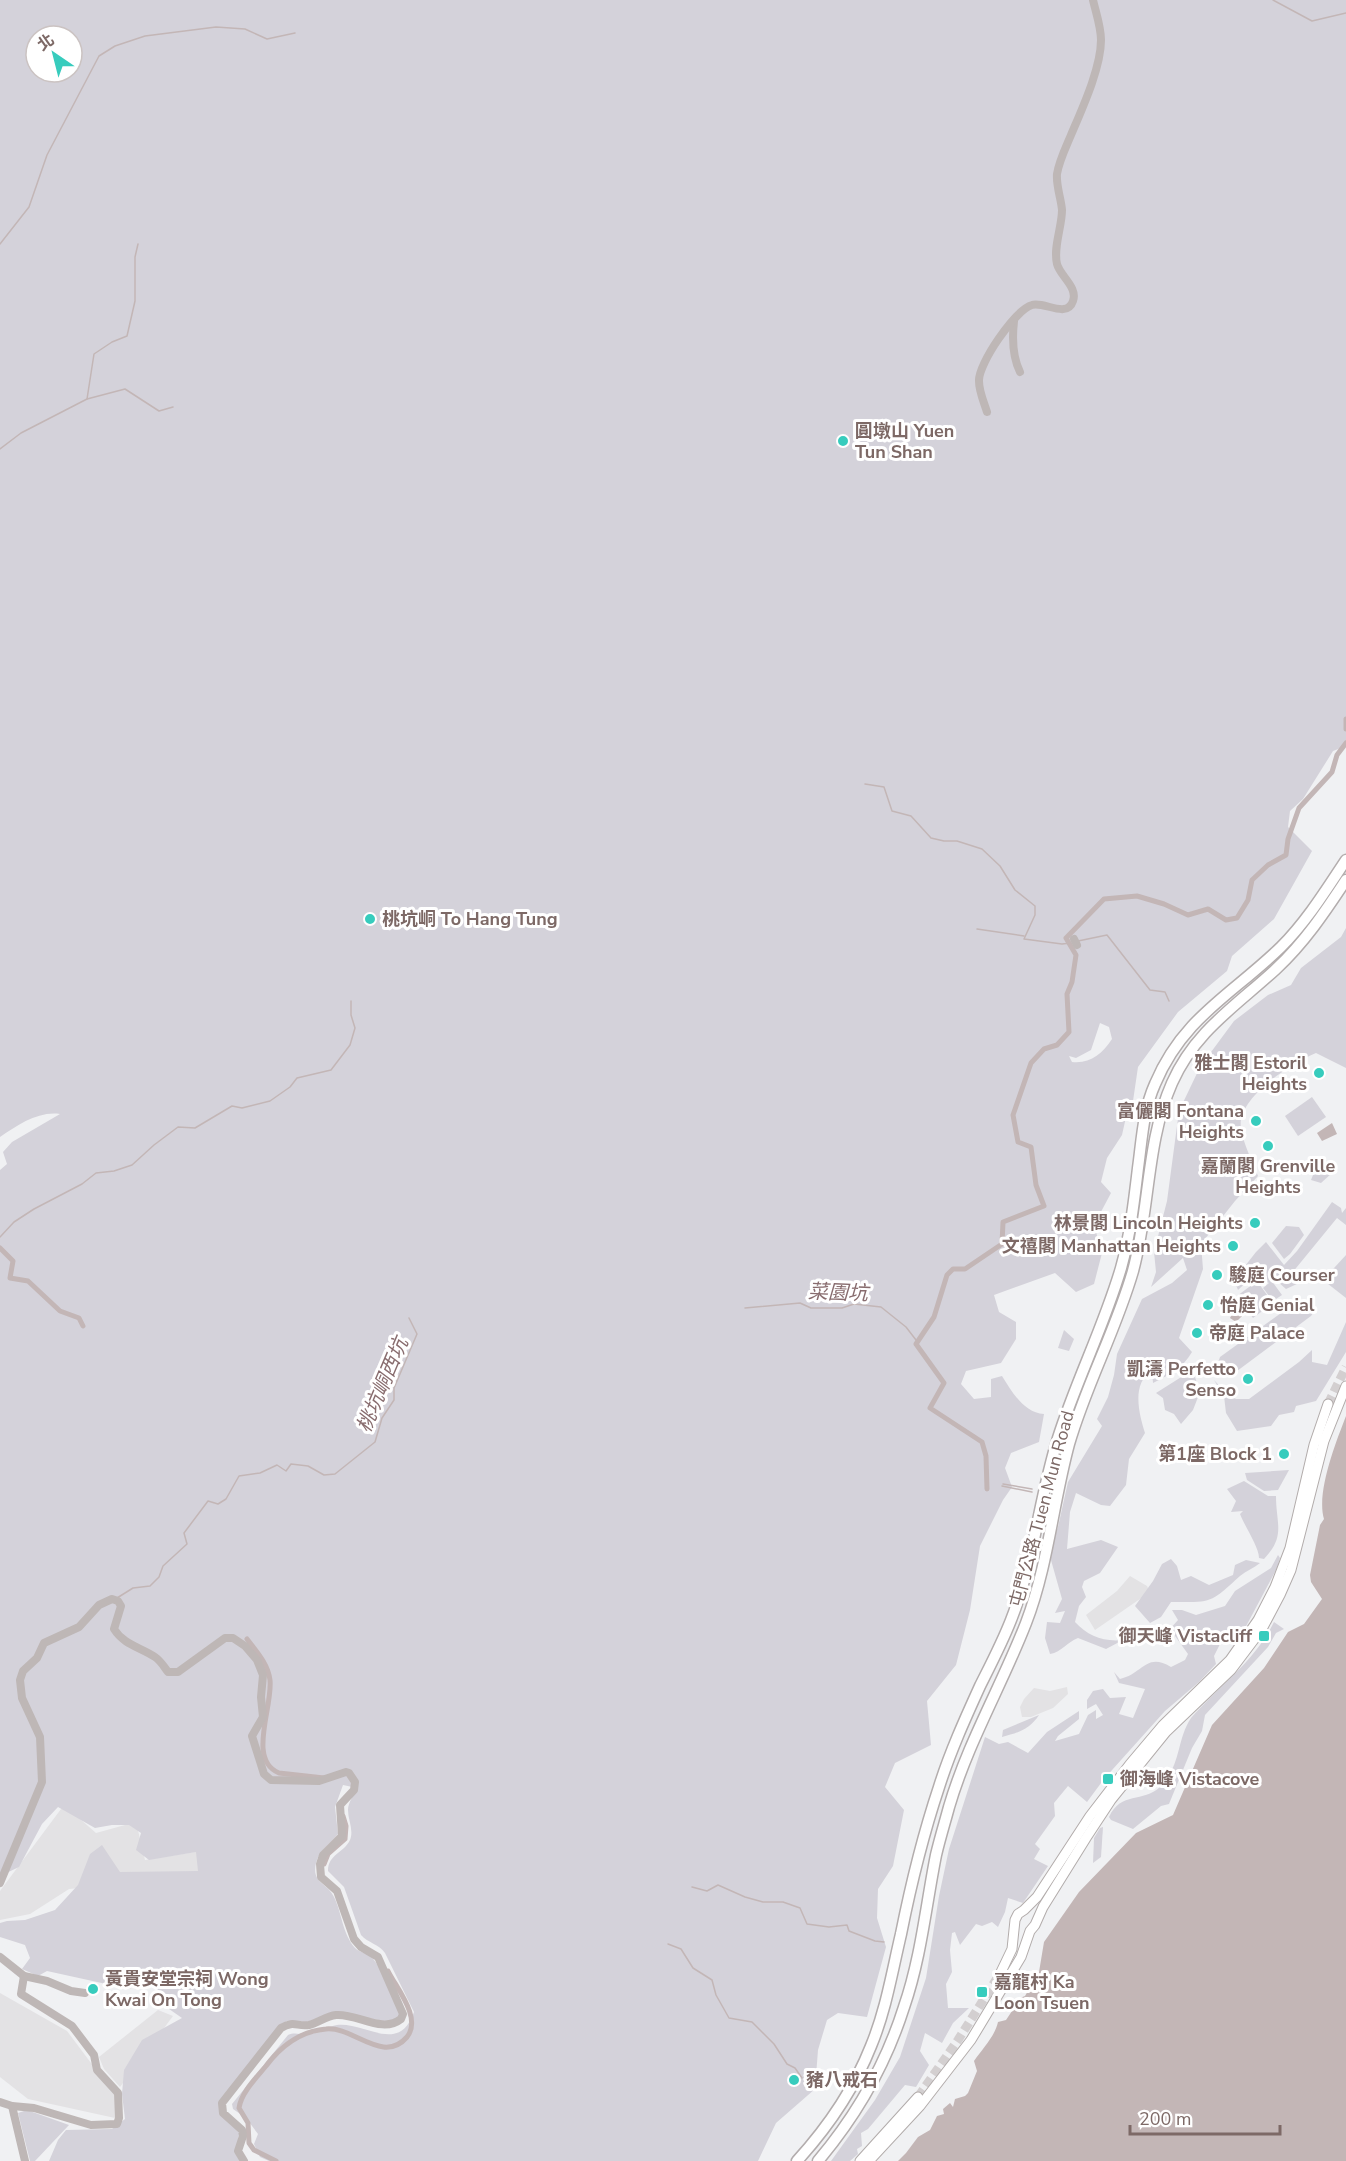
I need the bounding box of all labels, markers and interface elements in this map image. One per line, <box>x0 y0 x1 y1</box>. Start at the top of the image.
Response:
north arrow <box>24 24 84 84</box>
text: 北 <box>33 29 59 56</box>
place label: 圓墩山 Yuen Tun Shan <box>855 419 954 464</box>
marker: 圓墩山 Yuen Tun Shan <box>836 434 850 448</box>
place label: 桃坑峒 To Hang Tung <box>382 907 558 931</box>
marker: 桃坑峒 To Hang Tung <box>363 912 377 926</box>
place label: 雅士閣 Estoril Heights <box>1194 1051 1307 1096</box>
marker: 雅士閣 Estoril Heights <box>1312 1066 1326 1080</box>
place label: 富儷閣 Fontana Heights <box>1117 1099 1244 1144</box>
marker: 富儷閣 Fontana Heights <box>1249 1114 1263 1128</box>
marker: 嘉蘭閣 Grenville Heights <box>1261 1139 1275 1153</box>
place label: 嘉蘭閣 Grenville Heights <box>1201 1154 1335 1199</box>
place label: 林景閣 Lincoln Heights <box>1054 1211 1243 1235</box>
marker: 林景閣 Lincoln Heights <box>1248 1216 1262 1230</box>
place label: 文禧閣 Manhattan Heights <box>1002 1234 1221 1258</box>
marker: 文禧閣 Manhattan Heights <box>1226 1239 1240 1253</box>
place label: 駿庭 Courser <box>1229 1263 1335 1287</box>
marker: 駿庭 Courser <box>1210 1268 1224 1282</box>
water label: 菜園坑 <box>808 1278 871 1307</box>
place label: 怡庭 Genial <box>1220 1293 1315 1317</box>
marker: 怡庭 Genial <box>1201 1298 1215 1312</box>
place label: 帝庭 Palace <box>1209 1321 1305 1345</box>
marker: 帝庭 Palace <box>1190 1326 1204 1340</box>
water label: 桃坑峒西坑 <box>350 1331 416 1436</box>
place label: 凱濤 Perfetto Senso <box>1127 1357 1236 1402</box>
marker: 凱濤 Perfetto Senso <box>1241 1372 1255 1386</box>
street label: 屯門公路 Tuen Mun Road <box>1004 1408 1080 1610</box>
place label: 第1座 Block 1 <box>1158 1442 1272 1466</box>
marker: 第1座 Block 1 <box>1277 1447 1291 1461</box>
place label: 御天峰 Vistacliff <box>1119 1624 1252 1648</box>
marker: 御天峰 Vistacliff <box>1257 1629 1271 1643</box>
place label: 御海峰 Vistacove <box>1120 1767 1260 1791</box>
marker: 御海峰 Vistacove <box>1101 1772 1115 1786</box>
place label: 黃貴安堂宗祠 Wong Kwai On Tong <box>105 1967 269 2012</box>
place label: 嘉龍村 Ka Loon Tsuen <box>994 1970 1089 2015</box>
marker: 黃貴安堂宗祠 Wong Kwai On Tong <box>86 1982 100 1996</box>
marker: 嘉龍村 Ka Loon Tsuen <box>975 1985 989 1999</box>
place label: 豬八戒石 <box>806 2068 878 2092</box>
marker: 豬八戒石 <box>787 2073 801 2087</box>
scale bar <box>1130 2098 1280 2136</box>
text: 200 m <box>1139 2107 1191 2131</box>

